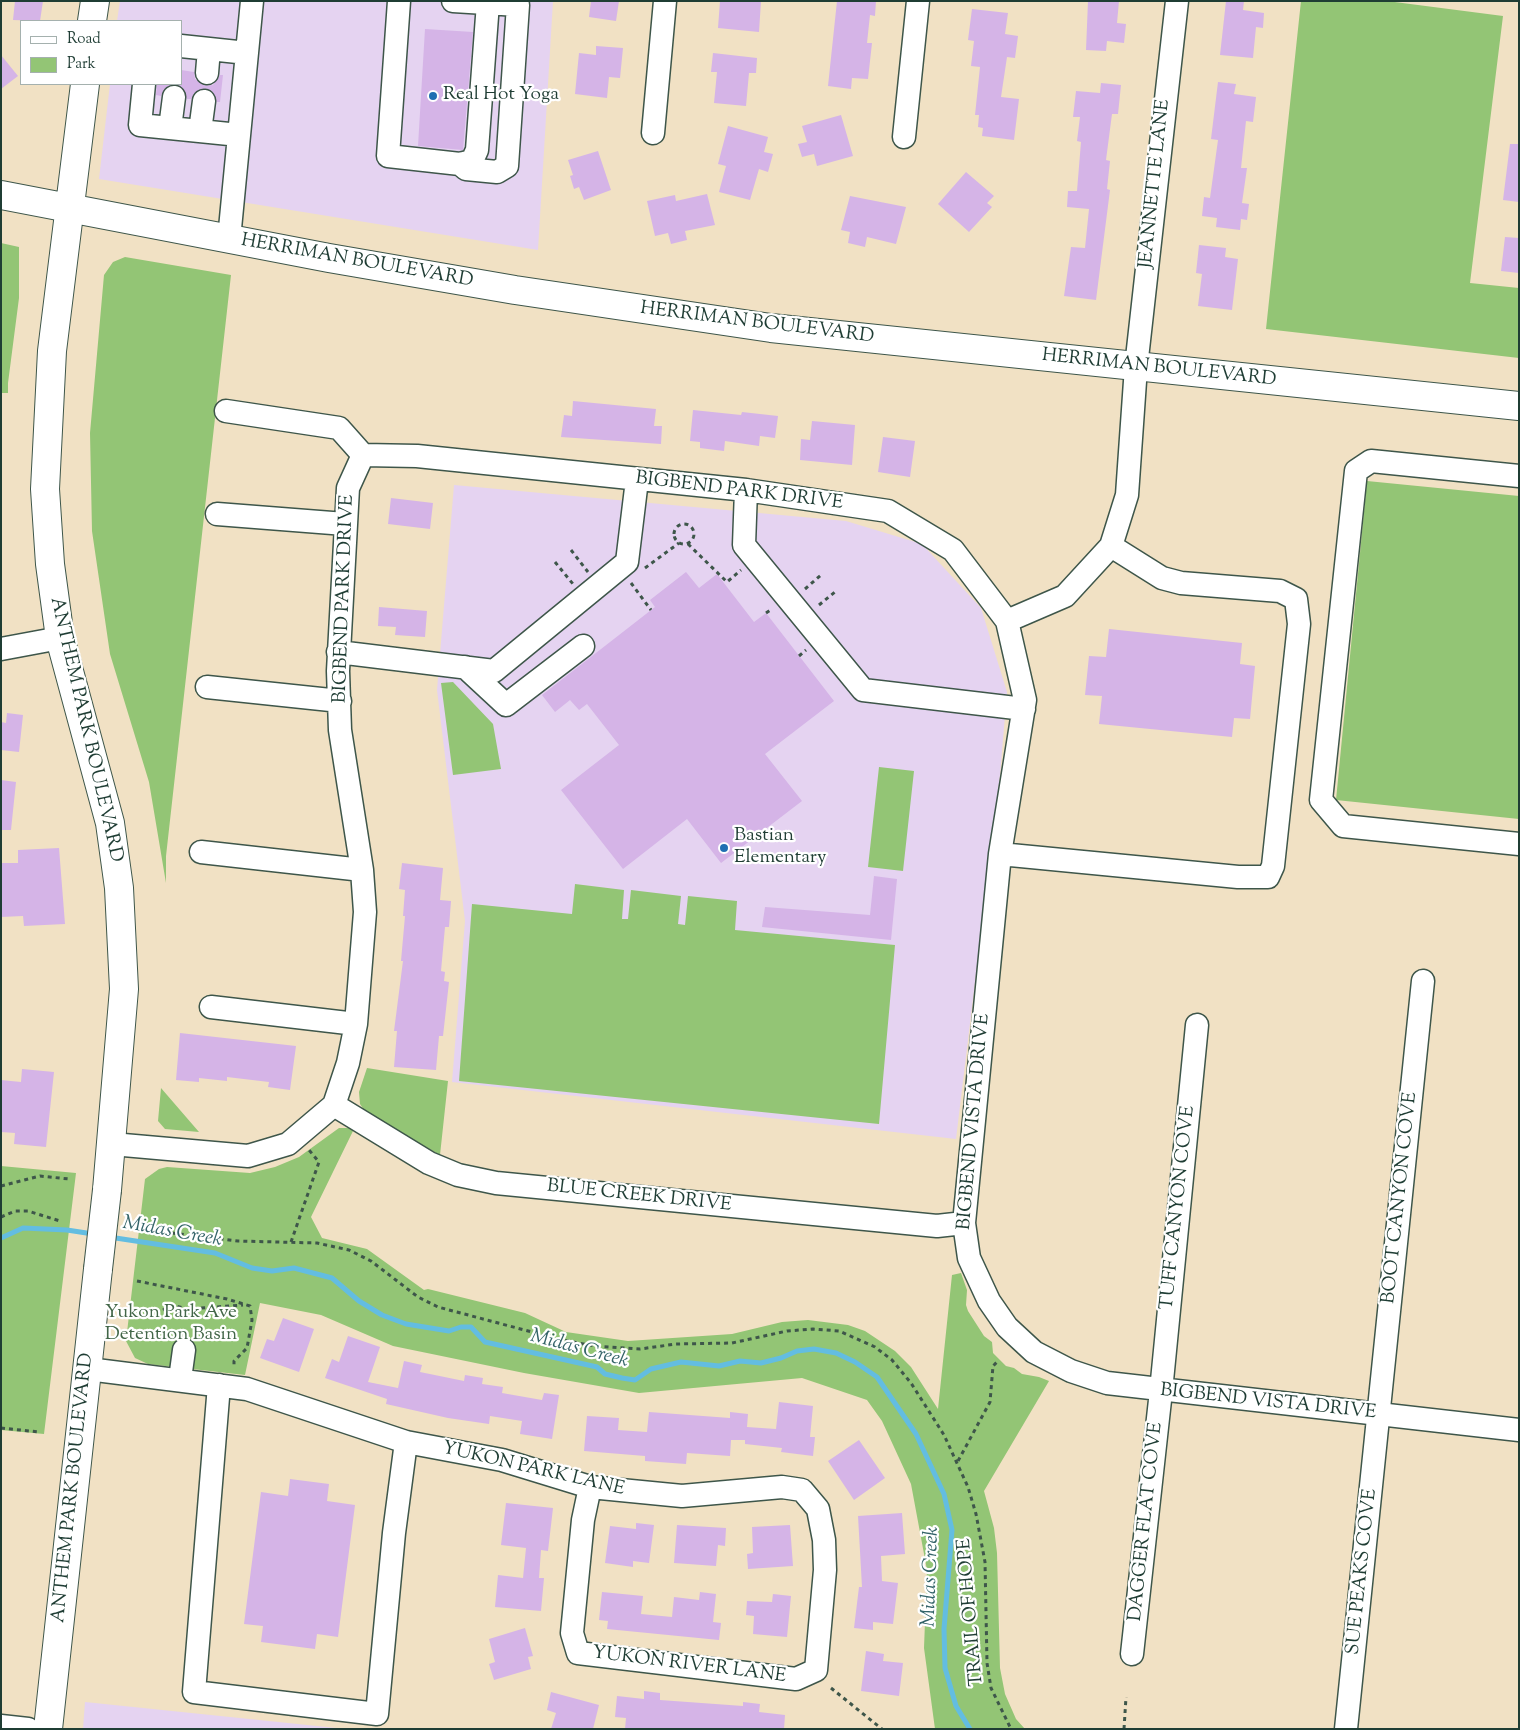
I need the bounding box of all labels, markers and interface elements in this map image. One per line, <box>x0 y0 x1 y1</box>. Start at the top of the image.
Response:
legend <box>20 20 182 85</box>
text: Road <box>67 29 101 50</box>
text: Park <box>67 54 96 75</box>
place label: Real Hot Yoga <box>443 85 559 107</box>
marker: Real Hot Yoga <box>427 90 439 102</box>
street label: JEANNETTE LANE <box>1136 98 1176 270</box>
street label: HERRIMAN BOULEVARD <box>239 230 475 294</box>
street label: HERRIMAN BOULEVARD <box>639 298 875 350</box>
street label: HERRIMAN BOULEVARD <box>1041 345 1277 393</box>
street label: BIGBEND PARK DRIVE <box>634 468 844 516</box>
street label: BIGBEND PARK DRIVE <box>330 494 360 704</box>
street label: ANTHEM PARK BOULEVARD <box>43 595 127 865</box>
place label: Bastian Elementary <box>734 826 826 870</box>
marker: Bastian Elementary <box>718 842 730 854</box>
street label: BIGBEND VISTA DRIVE <box>954 1013 996 1231</box>
street label: BOOT CANYON COVE <box>1379 1091 1423 1305</box>
street label: TUFF CANYON COVE <box>1157 1105 1201 1311</box>
street label: BLUE CREEK DRIVE <box>546 1176 732 1218</box>
water label: Midas Creek <box>120 1212 224 1254</box>
park label: Yukon Park Ave Detention Basin <box>105 1303 237 1347</box>
water label: Midas Creek <box>527 1325 631 1375</box>
street label: ANTHEM PARK BOULEVARD <box>48 1352 100 1624</box>
street label: BIGBEND VISTA DRIVE <box>1159 1380 1377 1426</box>
street label: DAGGER FLAT COVE <box>1125 1421 1169 1623</box>
street label: YUKON PARK LANE <box>440 1438 626 1502</box>
street label: SUE PEAKS COVE <box>1343 1488 1383 1656</box>
water label: Midas Creek <box>918 1526 946 1628</box>
street label: TRAIL OF HOPE <box>954 1537 990 1687</box>
street label: YUKON RIVER LANE <box>591 1643 787 1689</box>

